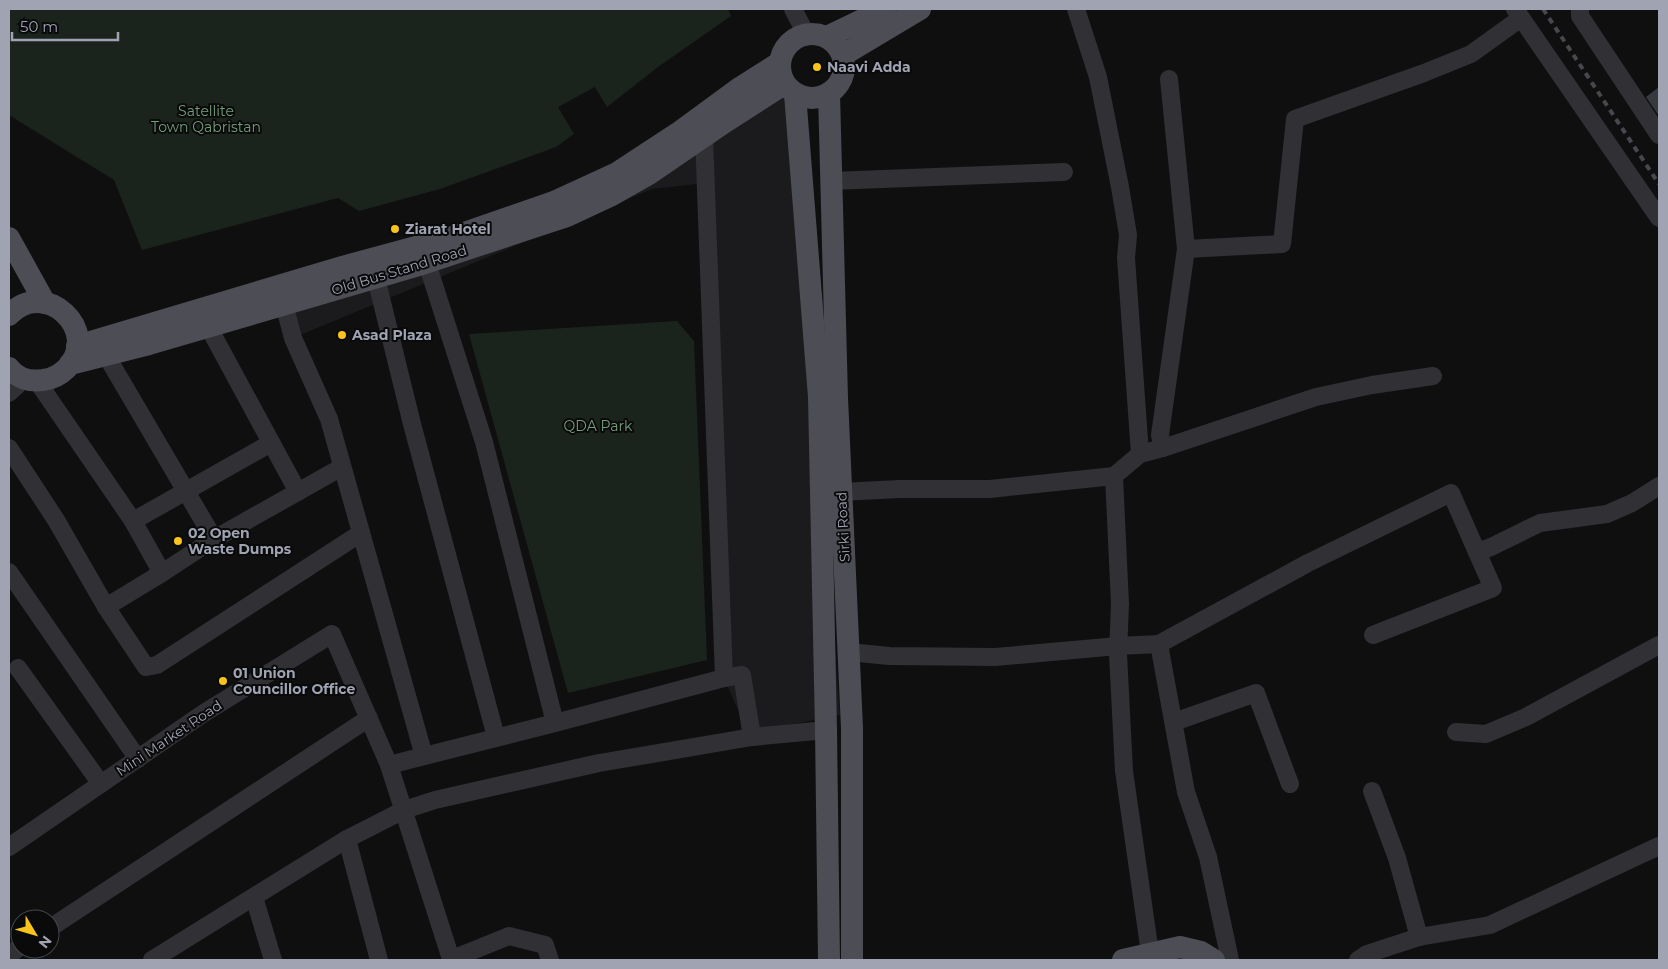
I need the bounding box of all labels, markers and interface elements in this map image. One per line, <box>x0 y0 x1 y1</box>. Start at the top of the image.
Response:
scale bar <box>12 10 119 42</box>
text: 50 m <box>20 17 58 36</box>
place label: Naavi Adda <box>827 58 911 76</box>
marker: Naavi Adda <box>811 61 823 73</box>
park label: Satellite Town Qabristan <box>151 102 261 136</box>
place label: Ziarat Hotel <box>405 220 491 238</box>
marker: Ziarat Hotel <box>389 223 401 235</box>
street label: Old Bus Stand Road <box>329 241 469 299</box>
place label: Asad Plaza <box>351 326 432 344</box>
marker: Asad Plaza <box>336 329 348 341</box>
park label: QDA Park <box>564 417 633 435</box>
street label: Sirki Road <box>832 491 854 563</box>
place label: 02 Open Waste Dumps <box>188 524 292 558</box>
marker: 02 Open Waste Dumps <box>172 535 184 547</box>
place label: 01 Union Councillor Office <box>233 664 356 698</box>
marker: 01 Union Councillor Office <box>217 675 229 687</box>
street label: Mini Market Road <box>113 696 225 780</box>
north arrow <box>10 909 60 959</box>
text: N <box>35 932 56 952</box>

